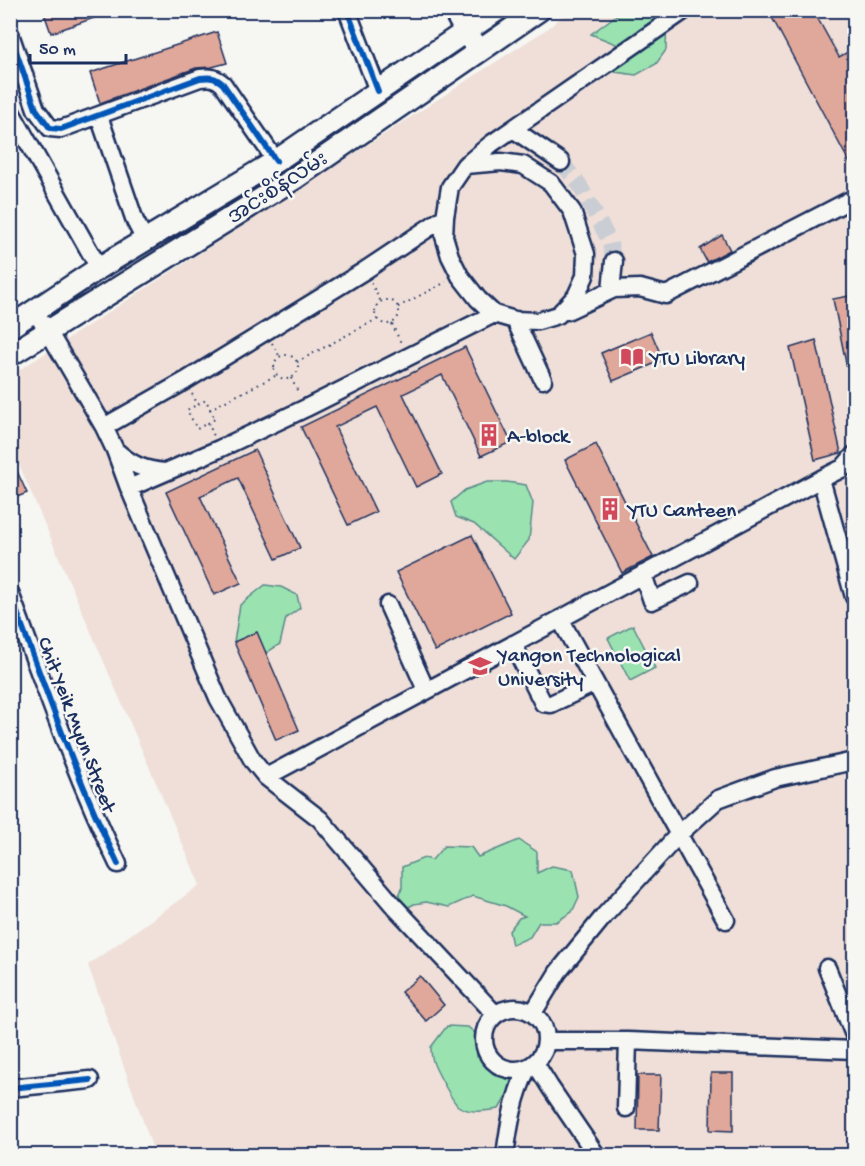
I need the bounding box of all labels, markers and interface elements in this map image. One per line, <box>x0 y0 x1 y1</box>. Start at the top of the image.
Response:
scale bar <box>30 27 126 65</box>
text: 50 m <box>39 40 76 61</box>
street label: အင်းစိန်လမ်း <box>220 142 334 232</box>
library icon: YTU Library <box>619 344 645 370</box>
place label: YTU Library <box>648 348 745 373</box>
building icon: A-block <box>476 422 502 448</box>
place label: A-block <box>507 426 572 451</box>
building icon: YTU Canteen <box>597 496 623 522</box>
place label: YTU Canteen <box>626 500 736 525</box>
street label: Chit Yeik Myun Street <box>30 634 121 819</box>
place label: Yangon Technological University <box>496 645 681 694</box>
school or university icon: Yangon Technological University <box>467 653 493 679</box>

